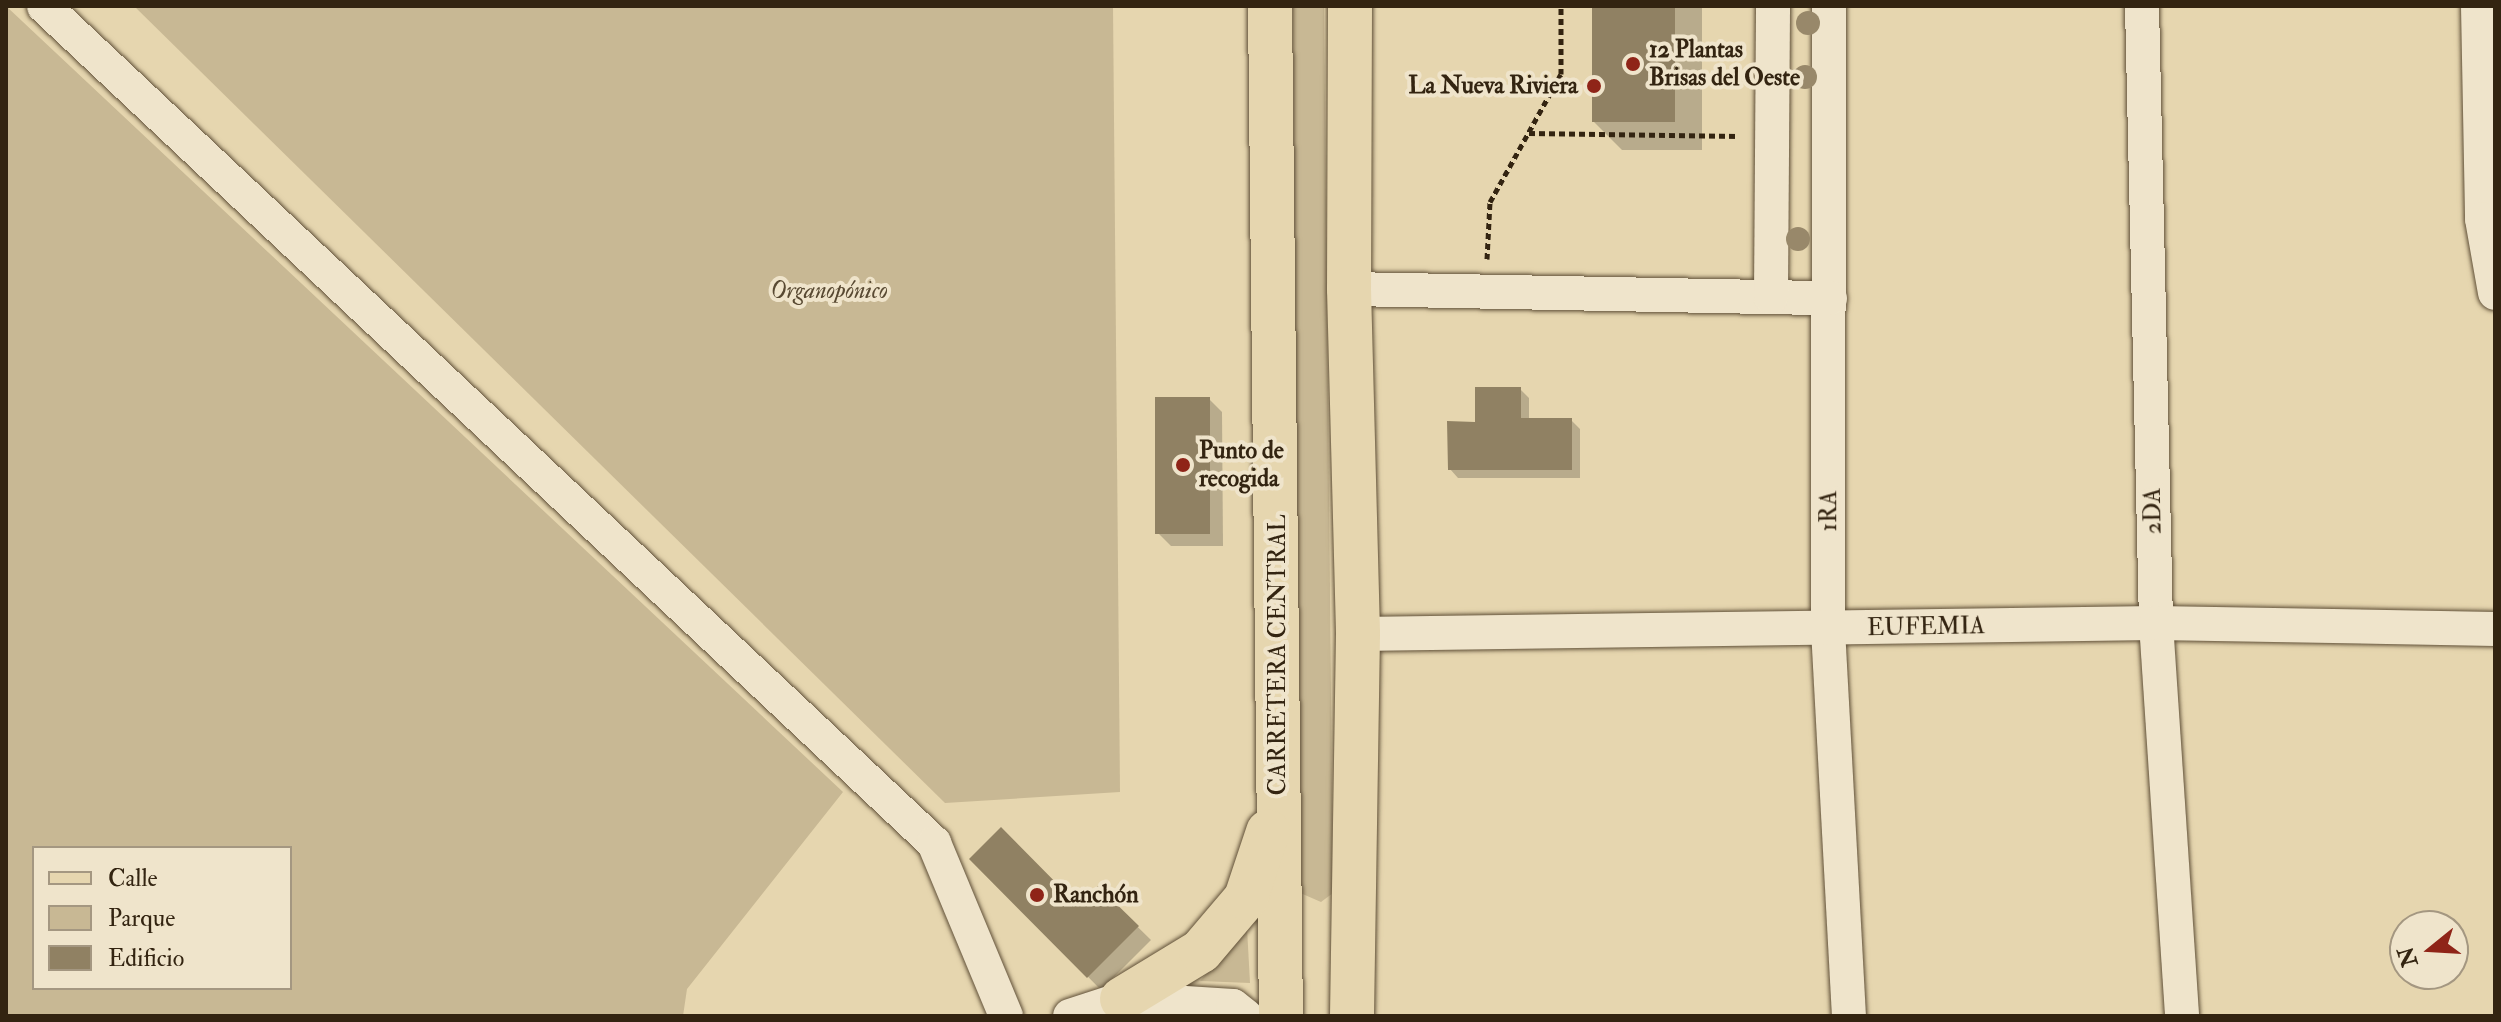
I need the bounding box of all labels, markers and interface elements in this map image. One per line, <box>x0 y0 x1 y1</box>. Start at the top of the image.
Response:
place label: 12 Plantas Brisas del Oeste <box>1649 36 1800 92</box>
marker: 12 Plantas Brisas del Oeste <box>1624 55 1642 73</box>
place label: La Nueva Riviera <box>1408 72 1578 100</box>
marker: La Nueva Riviera <box>1585 77 1603 95</box>
park label: Organopónico <box>770 277 888 305</box>
place label: Punto de recogida <box>1199 437 1284 493</box>
marker: Punto de recogida <box>1174 456 1192 474</box>
street label: 2DA <box>2138 487 2168 535</box>
street label: 1RA <box>1815 491 1843 531</box>
street label: CARRETERA CENTRAL <box>1264 514 1292 796</box>
street label: EUFEMIA <box>1867 612 1985 642</box>
legend <box>32 846 292 990</box>
text: Calle <box>108 863 158 894</box>
place label: Ranchón <box>1053 881 1139 909</box>
marker: Ranchón <box>1028 886 1046 904</box>
text: Parque <box>108 903 175 934</box>
north arrow <box>2389 910 2469 990</box>
text: Edificio <box>108 943 184 974</box>
text: N <box>2392 943 2424 971</box>

